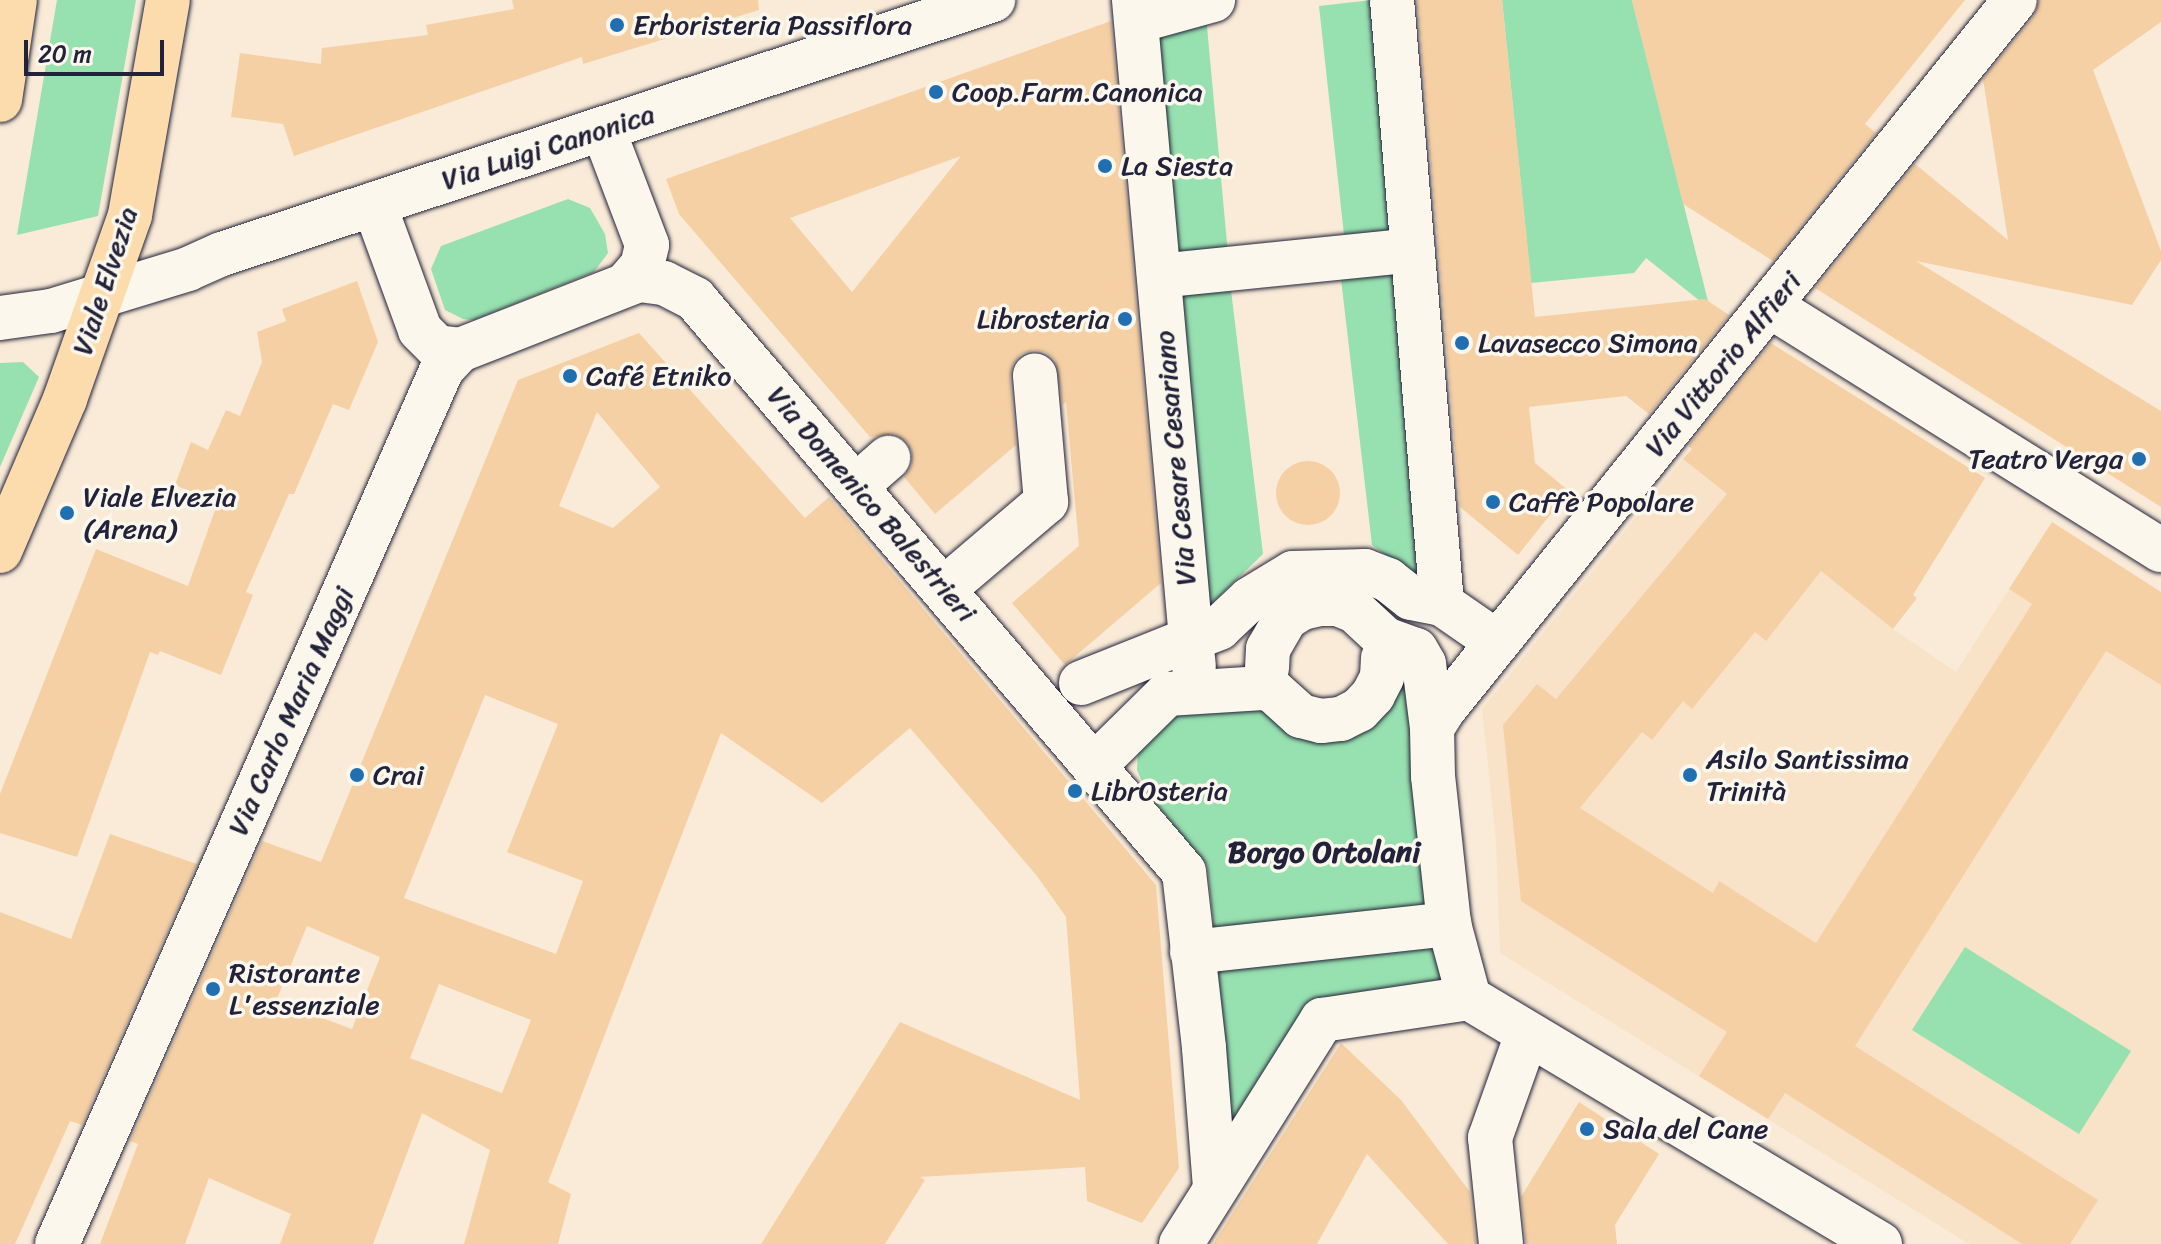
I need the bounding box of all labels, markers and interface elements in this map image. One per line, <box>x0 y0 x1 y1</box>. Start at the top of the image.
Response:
place label: Erboristeria Passiflora <box>633 8 912 42</box>
marker: Erboristeria Passiflora <box>608 16 626 34</box>
scale bar <box>28 24 168 74</box>
text: 20 m <box>38 33 92 75</box>
place label: Coop.Farm.Canonica <box>952 75 1203 109</box>
marker: Coop.Farm.Canonica <box>927 83 945 101</box>
street label: Via Luigi Canonica <box>437 97 659 197</box>
place label: La Siesta <box>1121 149 1234 183</box>
marker: La Siesta <box>1096 157 1114 175</box>
street label: Viale Elvezia <box>65 203 145 359</box>
street label: Via Vittorio Alfieri <box>1638 265 1808 463</box>
place label: Librosteria <box>977 302 1109 336</box>
marker: Librosteria <box>1116 310 1134 328</box>
place label: Lavasecco Simona <box>1478 326 1698 360</box>
street label: Via Cesare Cesariano <box>1147 328 1203 588</box>
marker: Lavasecco Simona <box>1453 334 1471 352</box>
place label: Café Etniko <box>586 359 731 393</box>
marker: Café Etniko <box>561 367 579 385</box>
street label: Via Domenico Balestrieri <box>760 379 984 629</box>
place label: Teatro Verga <box>1968 442 2123 476</box>
marker: Teatro Verga <box>2130 450 2148 468</box>
place label: Viale Elvezia (Arena) <box>83 480 236 546</box>
place label: Caffè Popolare <box>1509 485 1695 519</box>
marker: Caffè Popolare <box>1484 493 1502 511</box>
marker: Viale Elvezia (Arena) <box>58 504 76 522</box>
street label: Via Carlo Maria Maggi <box>221 582 361 840</box>
place label: Asilo Santissima Trinità <box>1706 742 1909 808</box>
place label: Crai <box>373 758 424 792</box>
marker: Crai <box>348 766 366 784</box>
marker: Asilo Santissima Trinità <box>1681 766 1699 784</box>
place label: LibrOsteria <box>1091 774 1228 808</box>
marker: LibrOsteria <box>1066 782 1084 800</box>
district label: Borgo Ortolani <box>1228 834 1420 870</box>
place label: Ristorante L'essenziale <box>229 956 380 1022</box>
marker: Ristorante L'essenziale <box>204 980 222 998</box>
place label: Sala del Cane <box>1603 1112 1769 1146</box>
marker: Sala del Cane <box>1578 1120 1596 1138</box>

